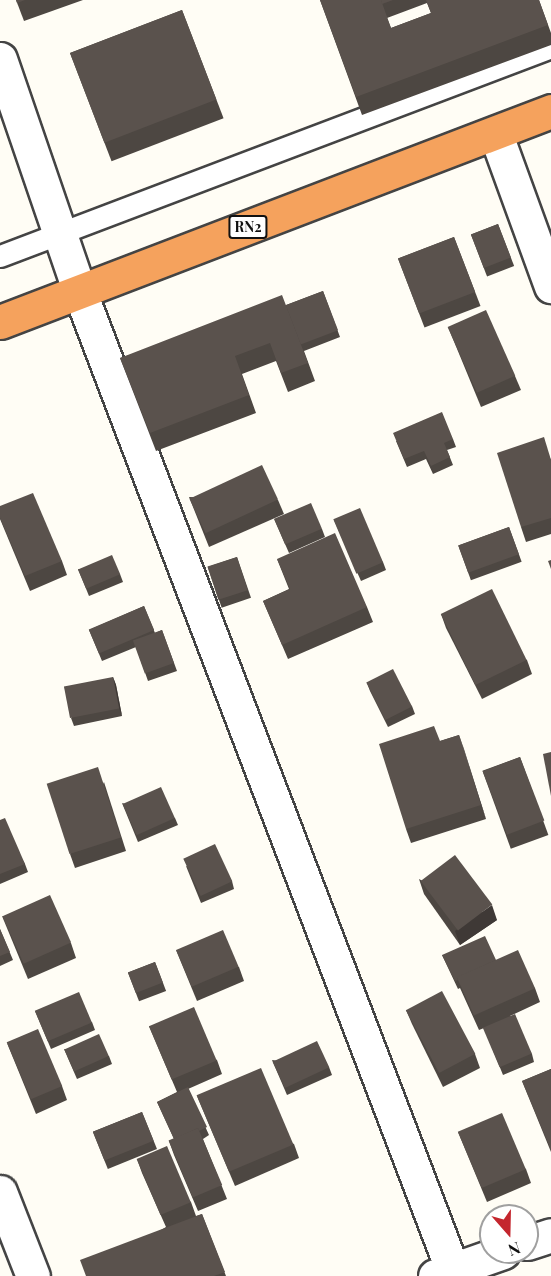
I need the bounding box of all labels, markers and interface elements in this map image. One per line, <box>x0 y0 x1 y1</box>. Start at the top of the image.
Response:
road number: RN2 <box>227 216 269 238</box>
north arrow <box>479 1204 539 1264</box>
text: N <box>506 1238 524 1261</box>

